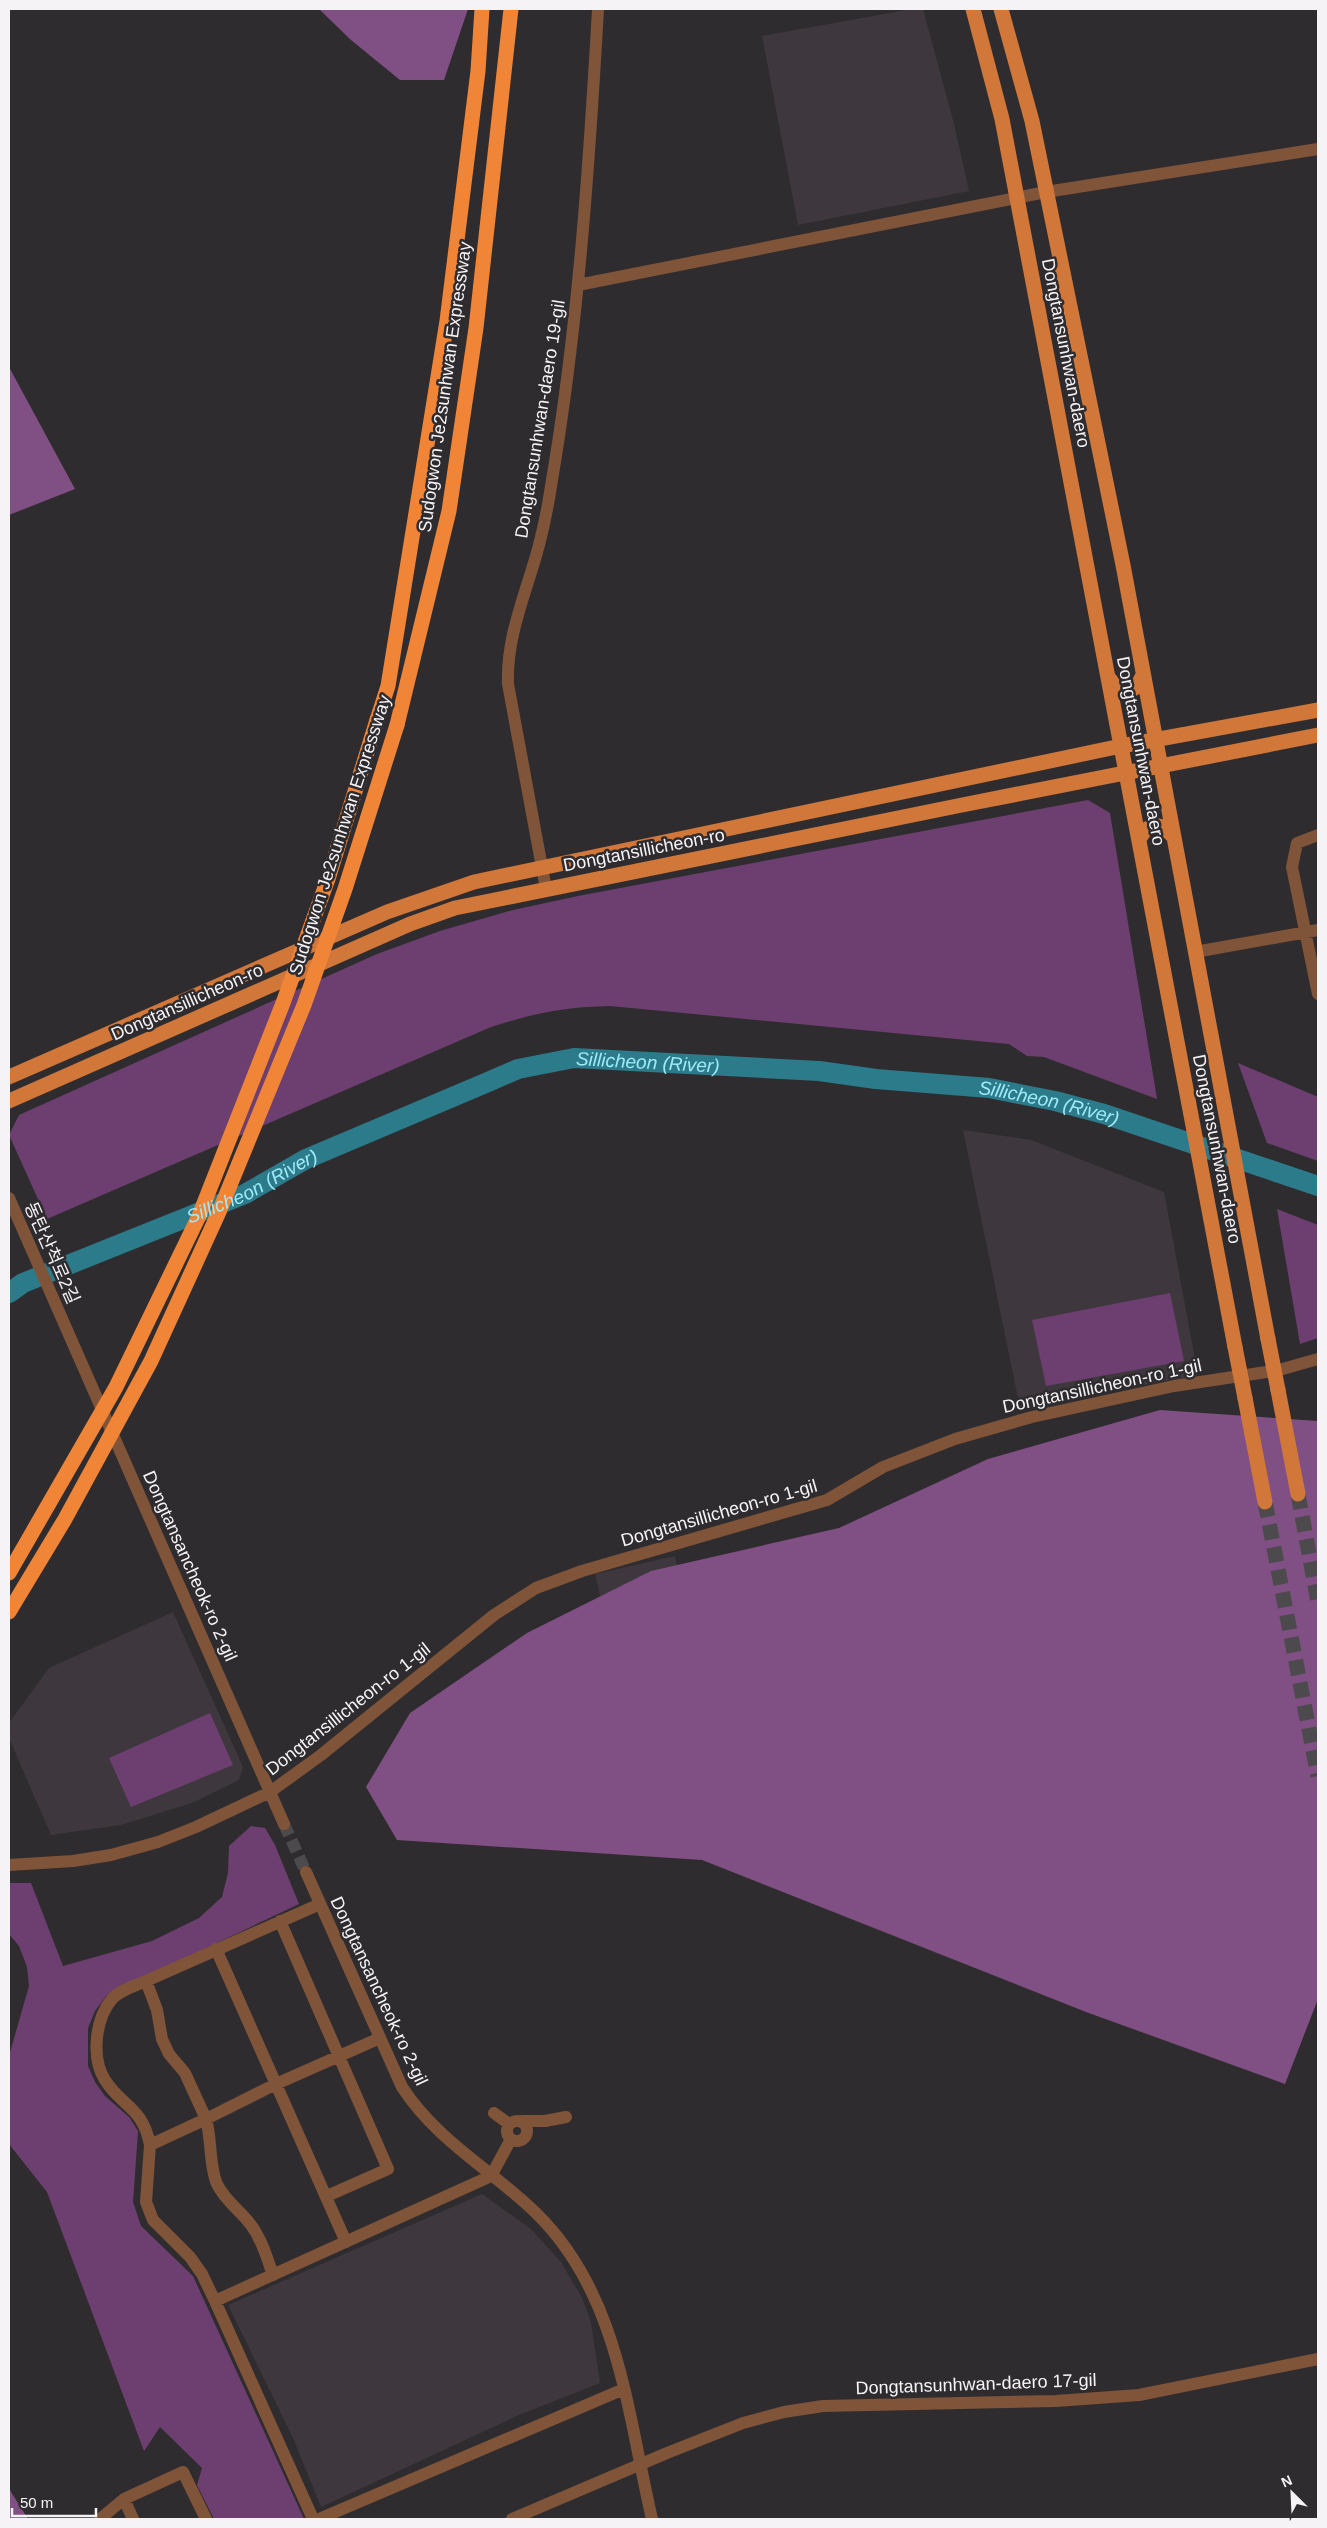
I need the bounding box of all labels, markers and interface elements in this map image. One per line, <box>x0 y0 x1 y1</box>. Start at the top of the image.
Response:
street label: Sudogwon Je2sunhwan Expressway <box>415 240 475 534</box>
street label: Dongtansunhwan-daero <box>1038 257 1094 449</box>
street label: Dongtansunhwan-daero 19-gil <box>511 298 569 540</box>
street label: Dongtansunhwan-daero <box>1113 655 1169 847</box>
street label: Sudogwon Je2sunhwan Expressway <box>285 692 395 978</box>
street label: Dongtansillicheon-ro <box>562 825 726 875</box>
street label: Dongtansillicheon-ro <box>108 959 266 1045</box>
water label: Sillicheon (River) <box>575 1048 720 1077</box>
street label: Dongtansunhwan-daero <box>1189 1053 1245 1245</box>
water label: Sillicheon (River) <box>978 1077 1122 1129</box>
water label: Sillicheon (River) <box>183 1145 321 1227</box>
street label: 동탄산척로2길 <box>21 1199 83 1307</box>
street label: Dongtansillicheon-ro 1-gil <box>1001 1355 1203 1417</box>
street label: Dongtansancheok-ro 2-gil <box>139 1468 241 1664</box>
street label: Dongtansillicheon-ro 1-gil <box>619 1475 819 1551</box>
street label: Dongtansillicheon-ro 1-gil <box>262 1639 434 1779</box>
street label: Dongtansancheok-ro 2-gil <box>326 1893 432 2089</box>
street label: Dongtansunhwan-daero 17-gil <box>855 2370 1097 2398</box>
north arrow <box>1267 2468 1317 2518</box>
text: N <box>1279 2472 1295 2490</box>
scale bar <box>12 2486 96 2518</box>
text: 50 m <box>20 2494 53 2511</box>

